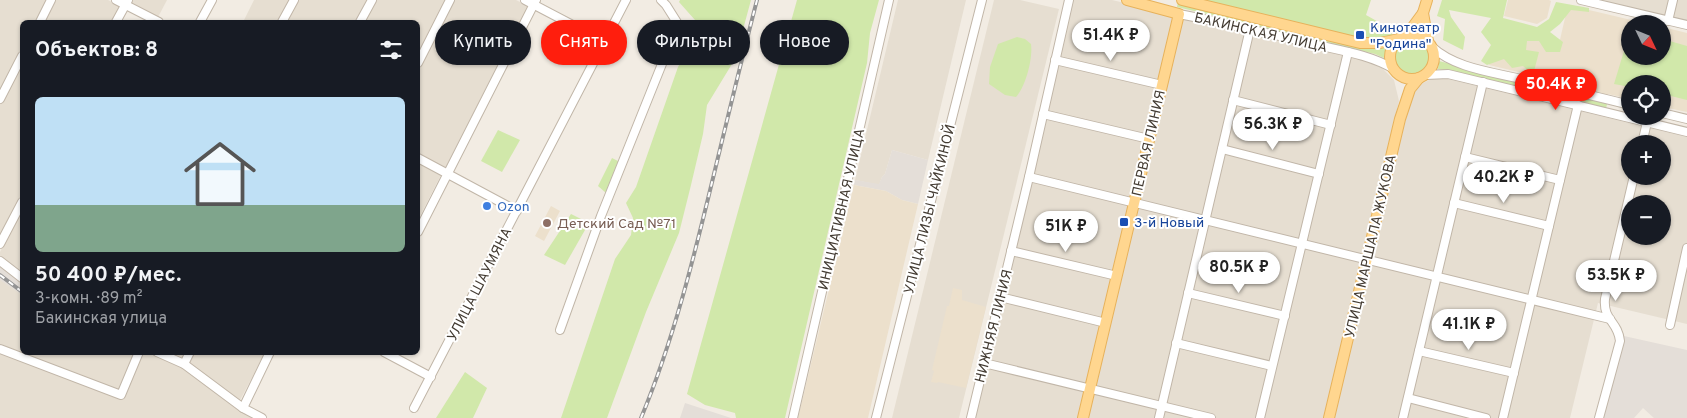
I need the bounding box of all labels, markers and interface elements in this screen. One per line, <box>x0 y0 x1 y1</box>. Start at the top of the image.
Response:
street label: БАКИНСКАЯ УЛИЦА <box>1192 10 1329 57</box>
north arrow <box>1621 15 1671 65</box>
map controls <box>1621 15 1671 245</box>
chip: Купить <box>435 20 531 65</box>
chip: Снять <box>541 20 627 65</box>
chip: Фильтры <box>637 20 750 65</box>
chip: Новое <box>760 20 849 65</box>
pin: 51.4K ₽ <box>1065 20 1157 62</box>
place label: Кинотеатр "Родина" <box>1370 20 1440 53</box>
text: 51.4K ₽ <box>1083 26 1139 46</box>
marker: Кинотеатр "Родина" <box>1354 29 1366 41</box>
icon: filters <box>377 36 405 64</box>
text: Объектов: 8 <box>35 37 158 64</box>
pin: 50.4K ₽ <box>1510 68 1602 111</box>
text: 50.4K ₽ <box>1526 75 1586 95</box>
button: locate <box>1621 75 1671 125</box>
street label: ПЕРВАЯ ЛИНИЯ <box>1129 89 1170 198</box>
pin: 56.3K ₽ <box>1227 108 1319 151</box>
text: 56.3K ₽ <box>1244 115 1302 135</box>
street label: УЛИЦА ЛИЗЫ ЧАЙКИНОЙ <box>900 123 960 296</box>
street label: ИНИЦИАТИВНАЯ УЛИЦА <box>816 127 869 292</box>
icon: home <box>175 129 265 219</box>
button: + <box>1621 135 1671 185</box>
street label: УЛИЦА МАРШАЛА ЖУКОВА <box>1342 153 1401 340</box>
pin: 40.2K ₽ <box>1458 162 1550 204</box>
text: 40.2K ₽ <box>1474 168 1534 188</box>
button: − <box>1621 195 1671 245</box>
place label: Ozon <box>497 199 530 216</box>
marker: Ozon <box>481 200 493 212</box>
pin: 51K ₽ <box>1031 210 1101 253</box>
place label: 3-й Новый <box>1134 215 1204 232</box>
place label: Детский Сад №71 <box>557 216 676 233</box>
marker: 3-й Новый <box>1118 216 1130 228</box>
marker: Детский Сад №71 <box>541 217 553 229</box>
text: 51K ₽ <box>1045 217 1087 237</box>
street label: УЛИЦА ШАУМЯНА <box>444 225 516 344</box>
pin: 80.5K ₽ <box>1193 252 1285 294</box>
text: 80.5K ₽ <box>1209 258 1269 278</box>
pin: 53.5K ₽ <box>1570 260 1662 302</box>
text: 50 400 ₽/мес. <box>35 262 181 289</box>
text: 53.5K ₽ <box>1587 266 1645 286</box>
street label: НИЖНЯЯ ЛИНИЯ <box>972 268 1017 385</box>
text: 3-комн. · 89 m² <box>35 289 142 309</box>
pin: 41.1K ₽ <box>1423 308 1515 351</box>
text: Бакинская улица <box>35 309 167 329</box>
text: 41.1K ₽ <box>1443 315 1495 335</box>

